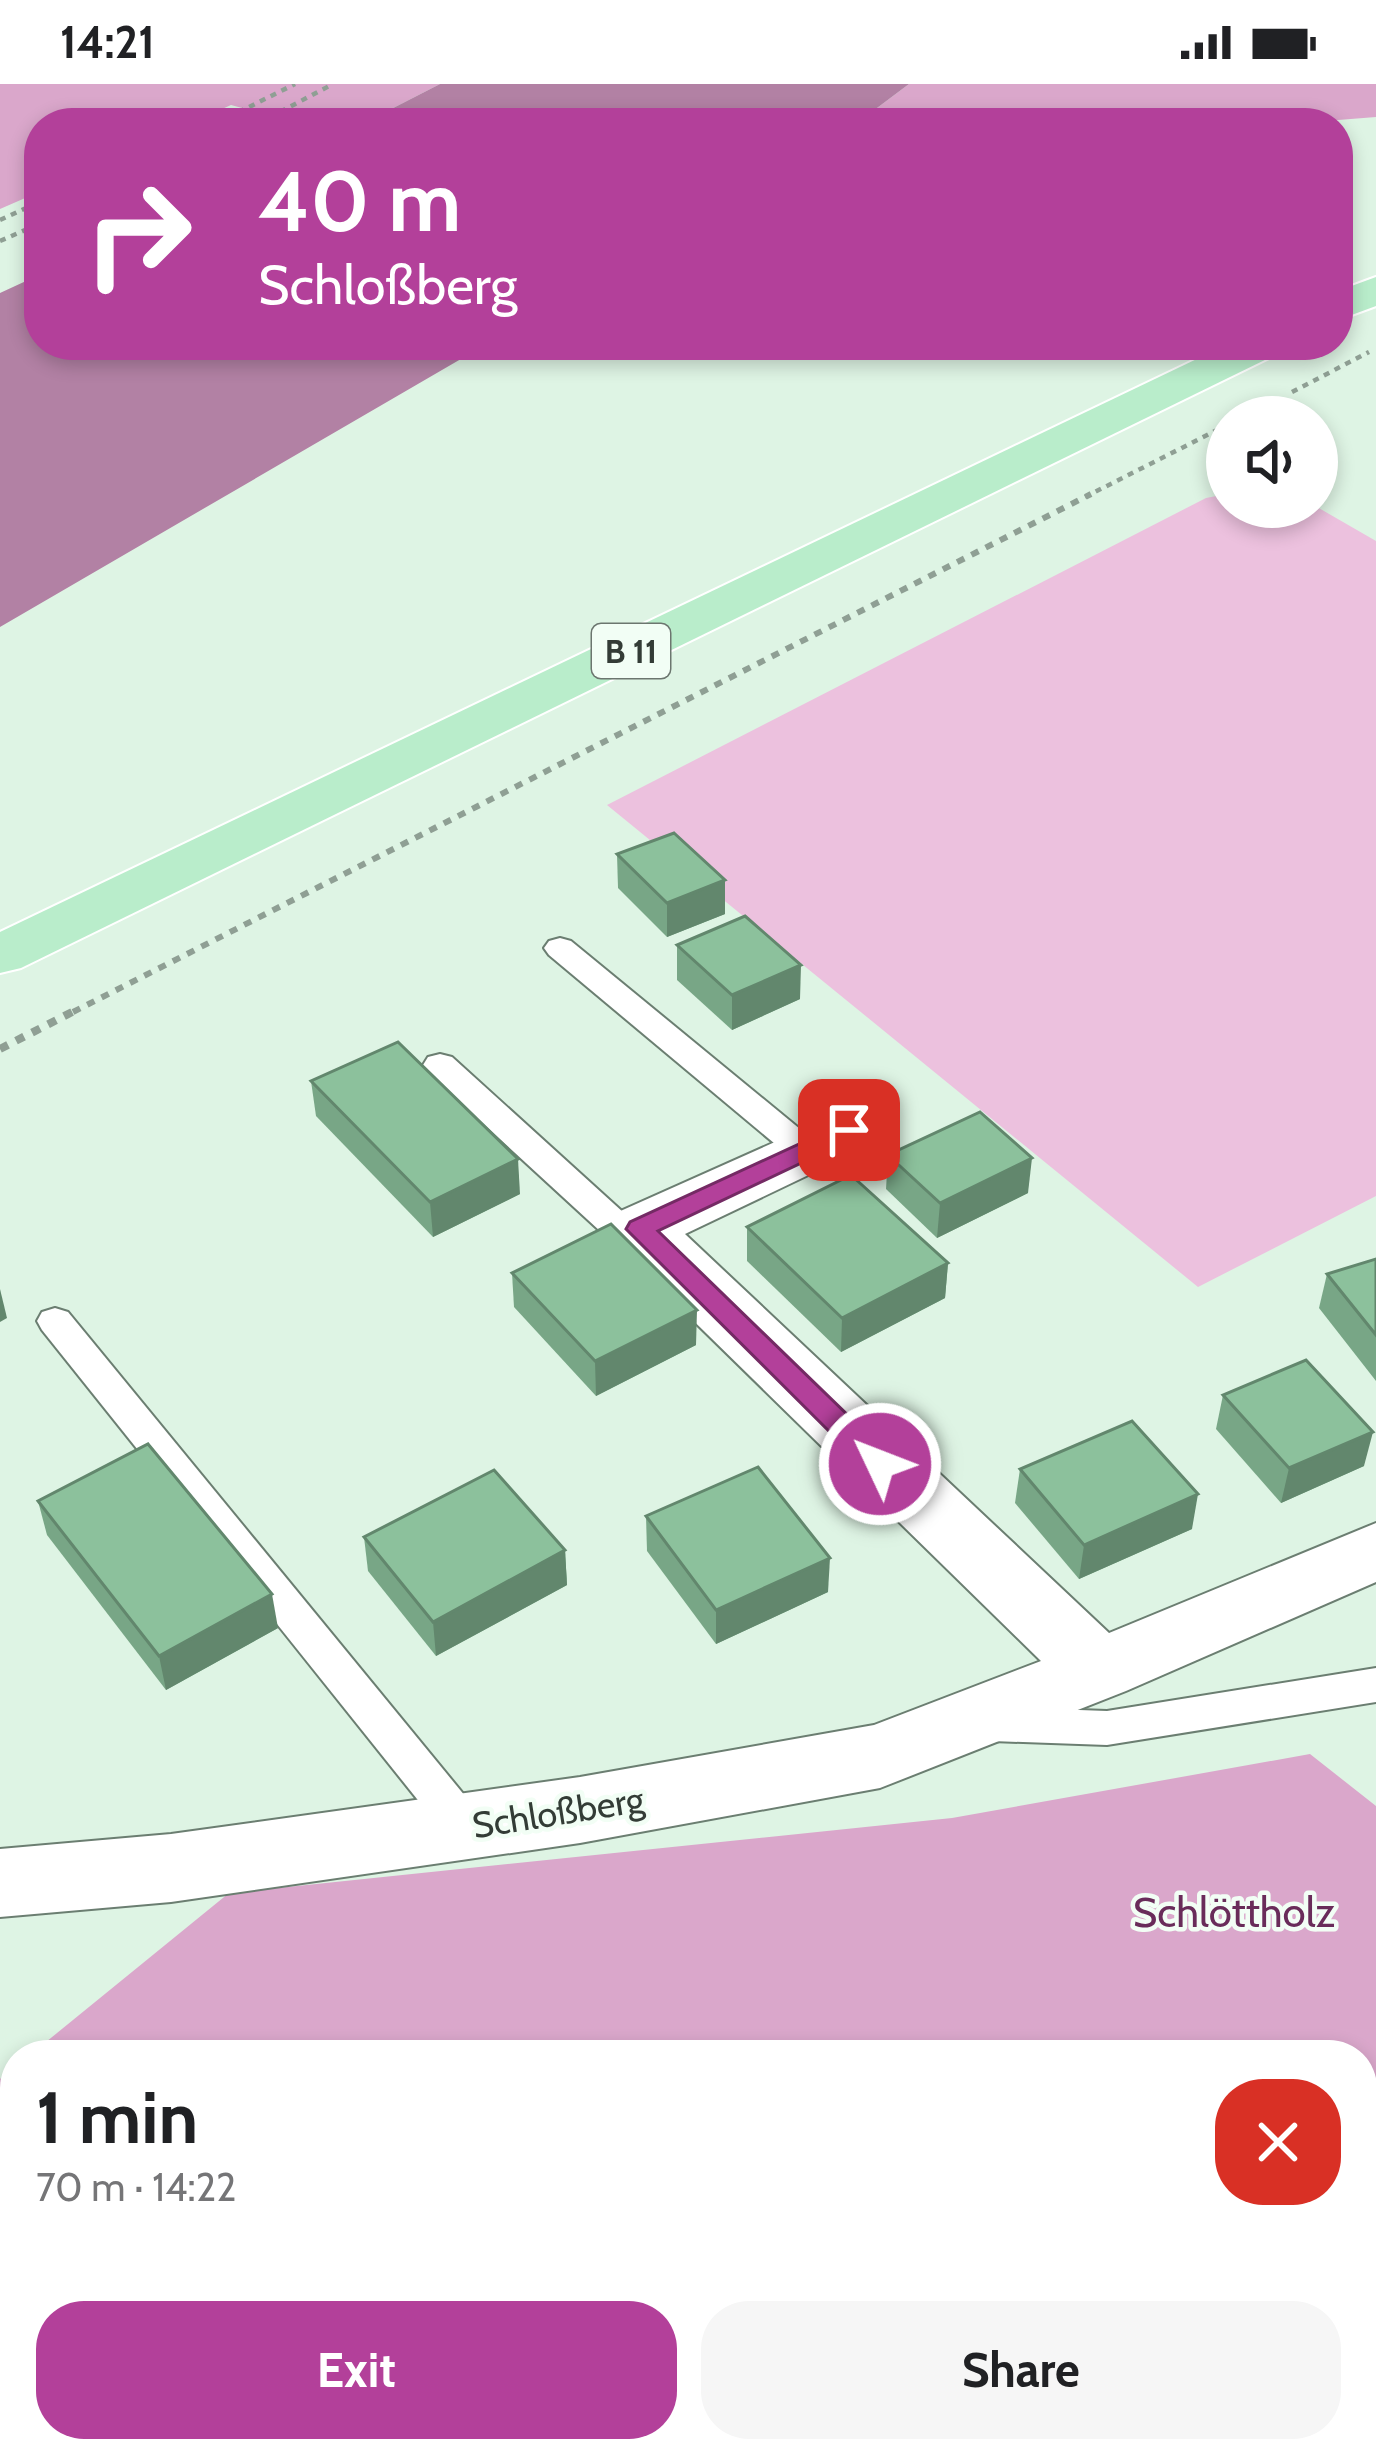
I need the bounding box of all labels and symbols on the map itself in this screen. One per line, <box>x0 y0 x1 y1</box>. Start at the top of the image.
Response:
road number: B 11 <box>592 624 670 678</box>
pin <box>798 1079 900 1181</box>
position arrow <box>817 1401 943 1527</box>
street label: Schloßberg <box>469 1777 648 1847</box>
park label: Schlöttholz <box>1133 1886 1335 1938</box>

